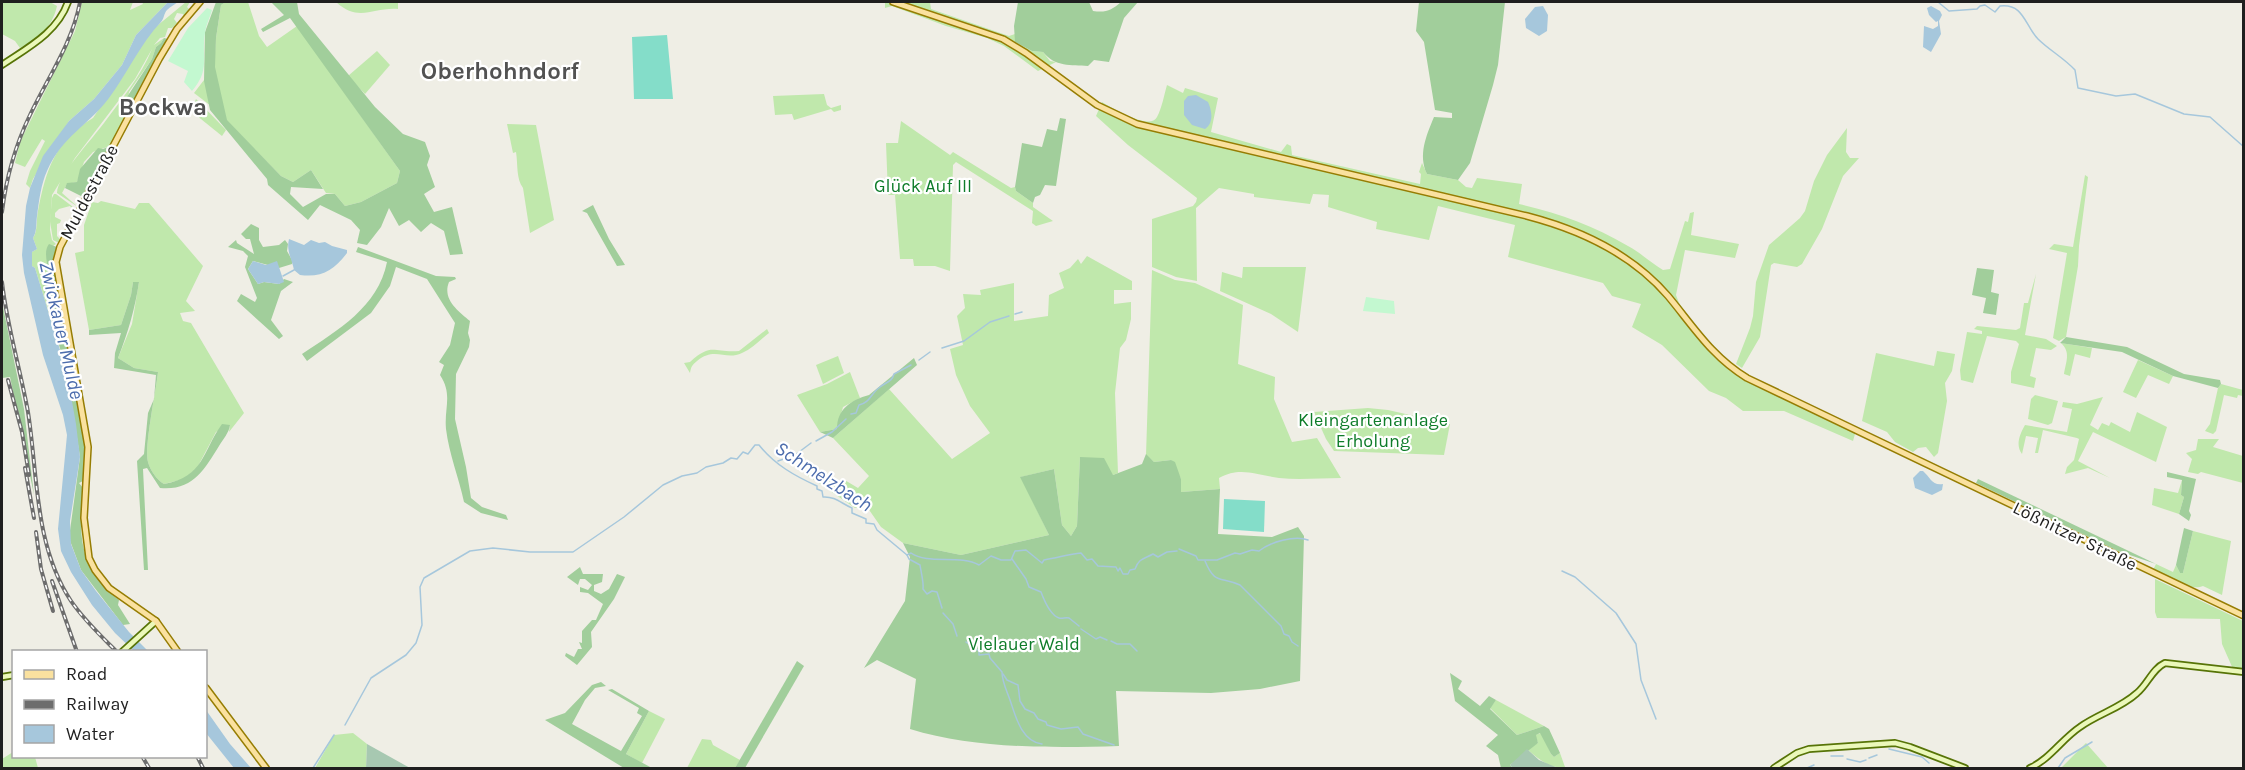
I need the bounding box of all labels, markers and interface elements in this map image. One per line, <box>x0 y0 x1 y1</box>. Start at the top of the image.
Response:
district label: Oberhohndorf <box>421 57 579 85</box>
district label: Bockwa <box>119 93 207 121</box>
street label: Muldestraße <box>55 141 123 243</box>
park label: Glück Auf III <box>874 175 972 197</box>
water label: Zwickauer Mulde <box>34 259 89 401</box>
park label: Kleingartenanlage Erholung <box>1298 409 1448 452</box>
water label: Schmelzbach <box>771 436 877 516</box>
street label: Lößnitzer Straße <box>2009 496 2141 576</box>
park label: Vielauer Wald <box>968 633 1080 655</box>
legend <box>12 650 207 758</box>
text: Road <box>66 663 107 685</box>
text: Railway <box>66 693 129 715</box>
text: Water <box>66 723 114 745</box>

